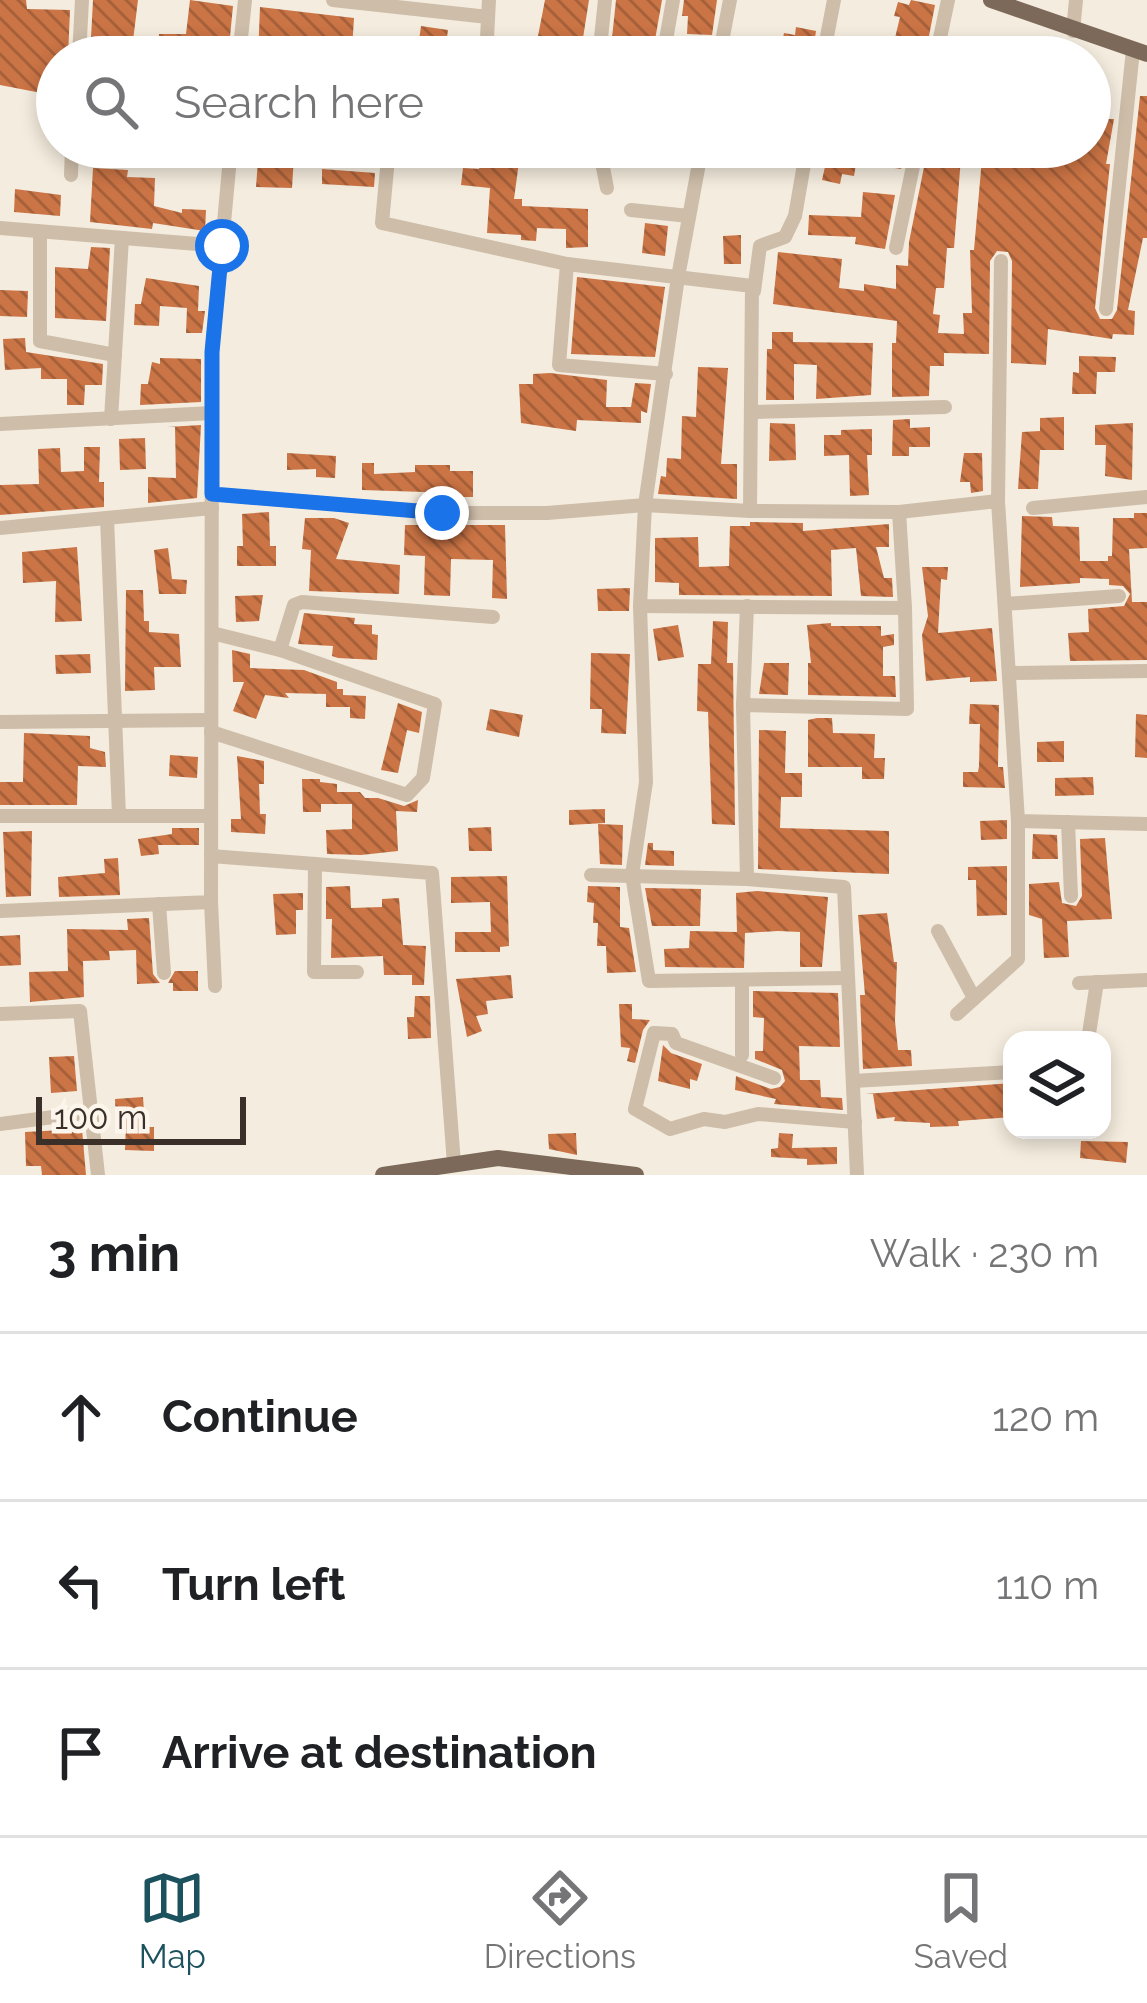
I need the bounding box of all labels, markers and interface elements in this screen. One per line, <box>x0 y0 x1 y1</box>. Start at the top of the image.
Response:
search box <box>36 36 1111 168</box>
icon: search <box>78 69 144 135</box>
text: Search here <box>174 76 424 129</box>
route start <box>195 219 249 273</box>
route end <box>415 486 469 540</box>
map controls <box>1003 1031 1111 1139</box>
button: layers <box>1003 1031 1111 1139</box>
scale bar <box>36 1091 246 1144</box>
text: 100 m <box>54 1098 147 1137</box>
text: 3 min <box>48 1223 180 1283</box>
text: Walk · 230 m <box>870 1230 1099 1276</box>
icon: ahead <box>48 1384 114 1450</box>
text: Continue <box>162 1390 358 1443</box>
text: 120 m <box>992 1394 1099 1440</box>
icon: left <box>48 1552 114 1618</box>
text: Turn left <box>162 1558 345 1611</box>
text: 110 m <box>996 1562 1099 1608</box>
icon: arrive <box>48 1720 114 1786</box>
text: Arrive at destination <box>162 1726 597 1779</box>
tab: Map <box>139 1865 206 1976</box>
tab: Directions <box>484 1865 636 1976</box>
tab: Saved <box>914 1865 1008 1976</box>

